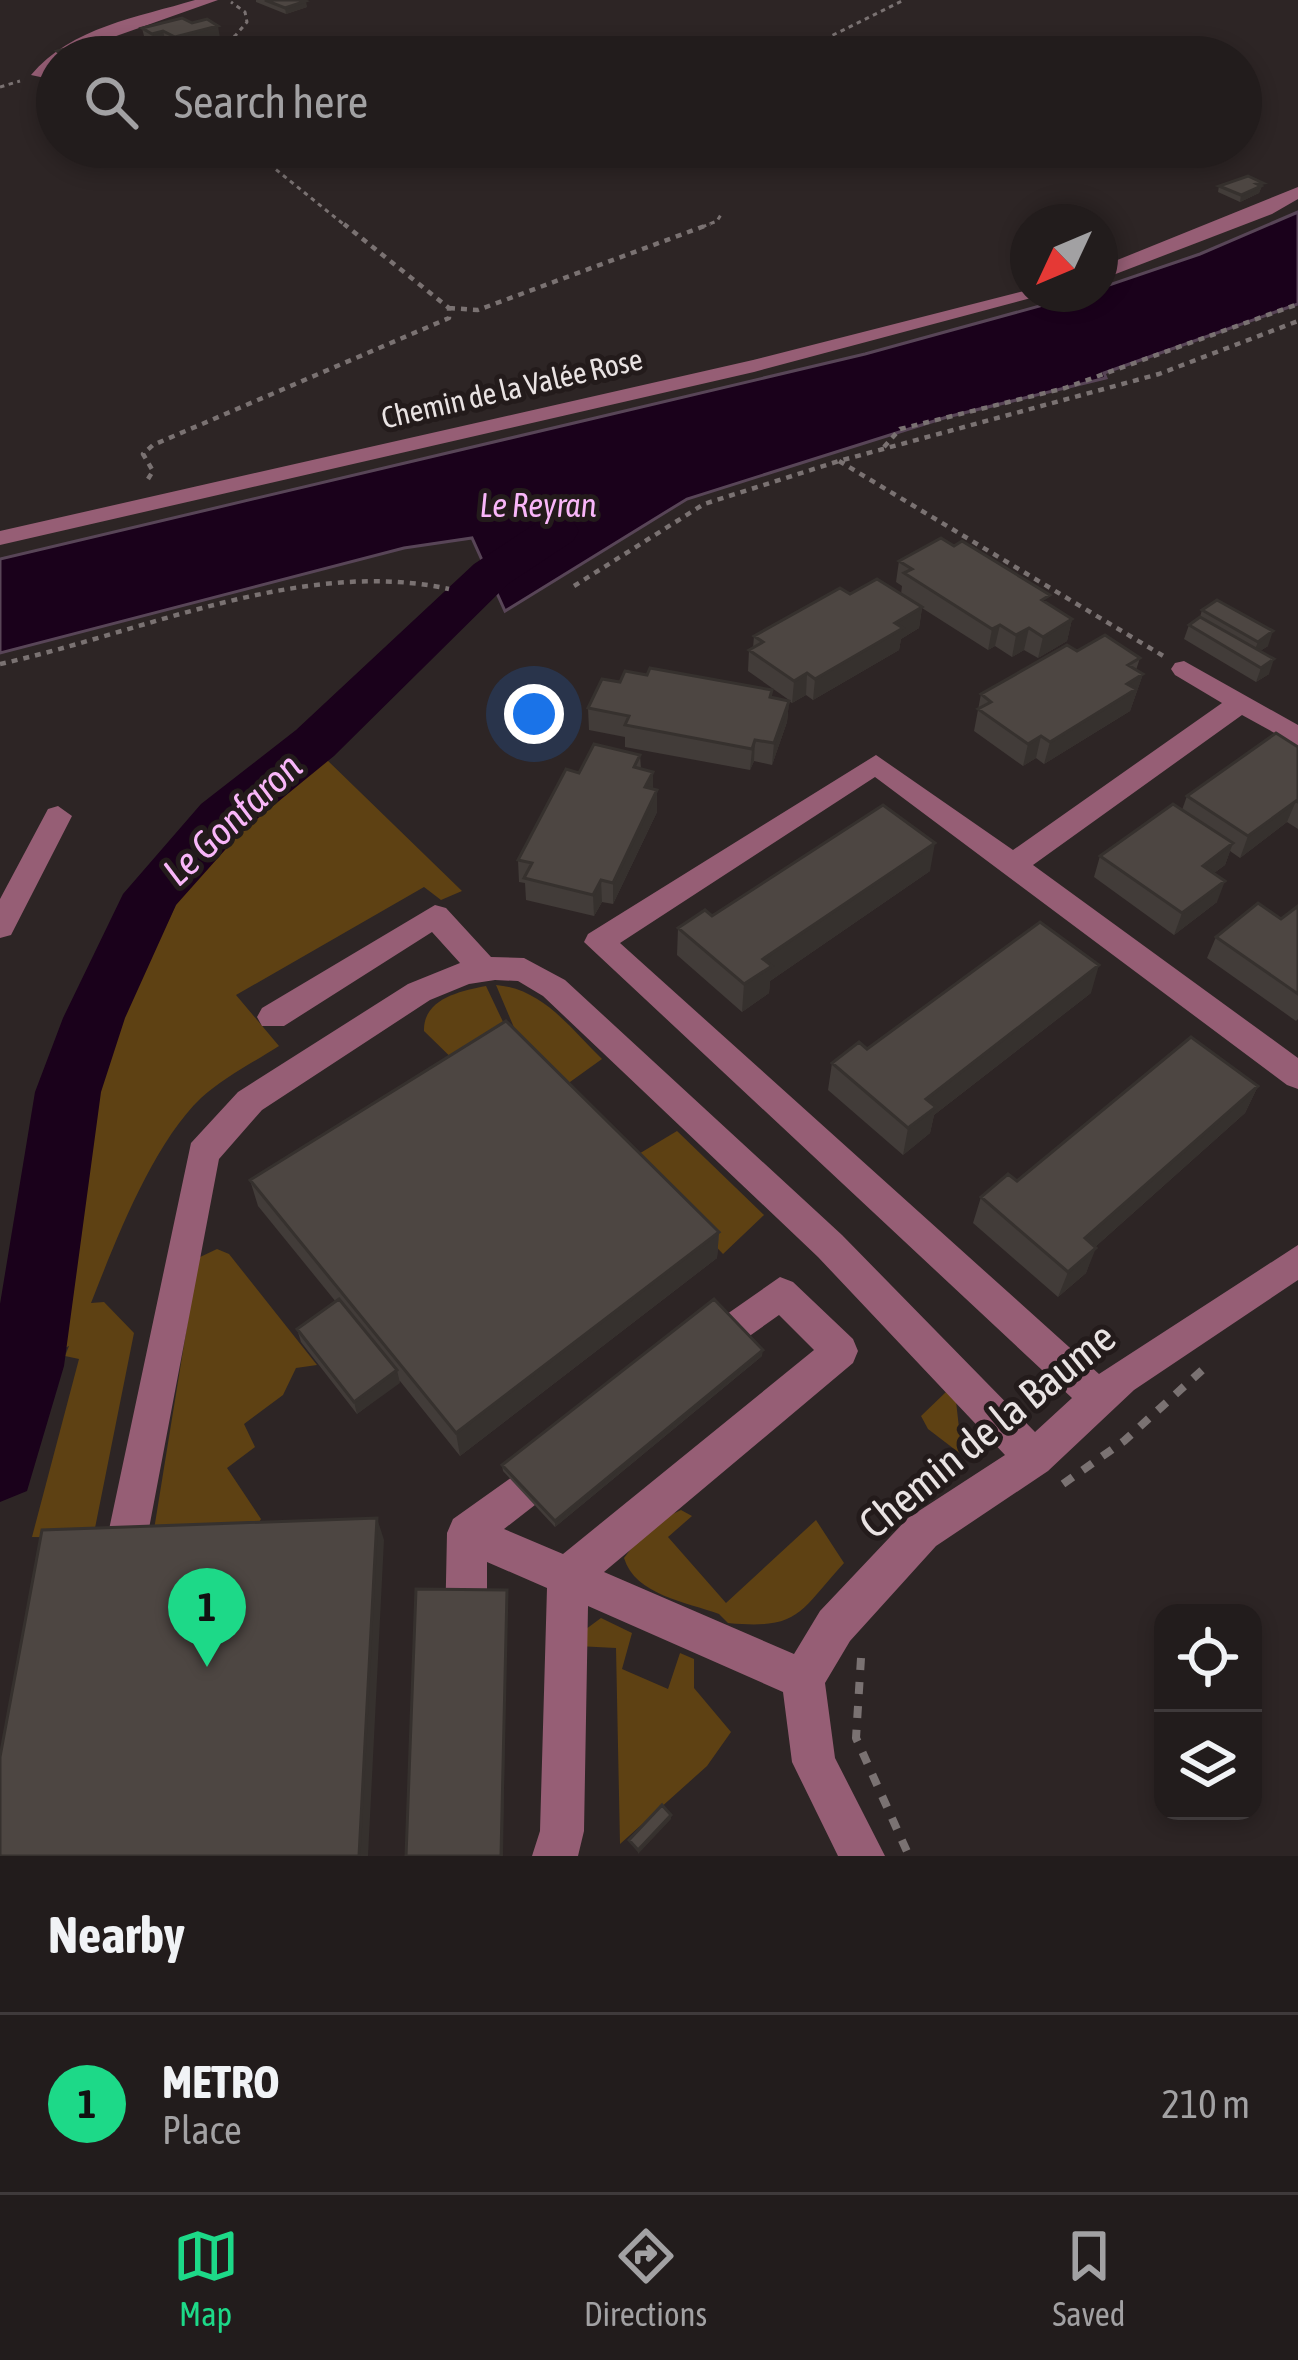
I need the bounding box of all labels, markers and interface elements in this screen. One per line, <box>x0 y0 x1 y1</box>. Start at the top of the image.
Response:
search box <box>36 36 1262 168</box>
icon: search <box>78 69 144 135</box>
text: Search here <box>174 76 368 128</box>
north arrow <box>1010 204 1118 312</box>
street label: Chemin de la Valée Rose <box>378 341 646 435</box>
water label: Le Reyran <box>479 486 597 524</box>
your location <box>504 684 564 744</box>
water label: Le Gonfaron <box>154 744 310 894</box>
street label: Chemin de la Baume <box>850 1312 1124 1548</box>
pin: 1 <box>168 1568 246 1667</box>
map controls <box>1154 1604 1262 1820</box>
button: locate <box>1154 1604 1262 1712</box>
button: layers <box>1154 1712 1262 1820</box>
text: Nearby <box>48 1905 185 1964</box>
text: METRO <box>162 2056 279 2108</box>
text: 1 <box>78 2082 96 2126</box>
text: 210 m <box>1162 2082 1250 2126</box>
text: Place <box>162 2108 242 2152</box>
tab: Map <box>173 2223 239 2333</box>
tab: Directions <box>584 2223 707 2333</box>
tab: Saved <box>1052 2223 1125 2333</box>

